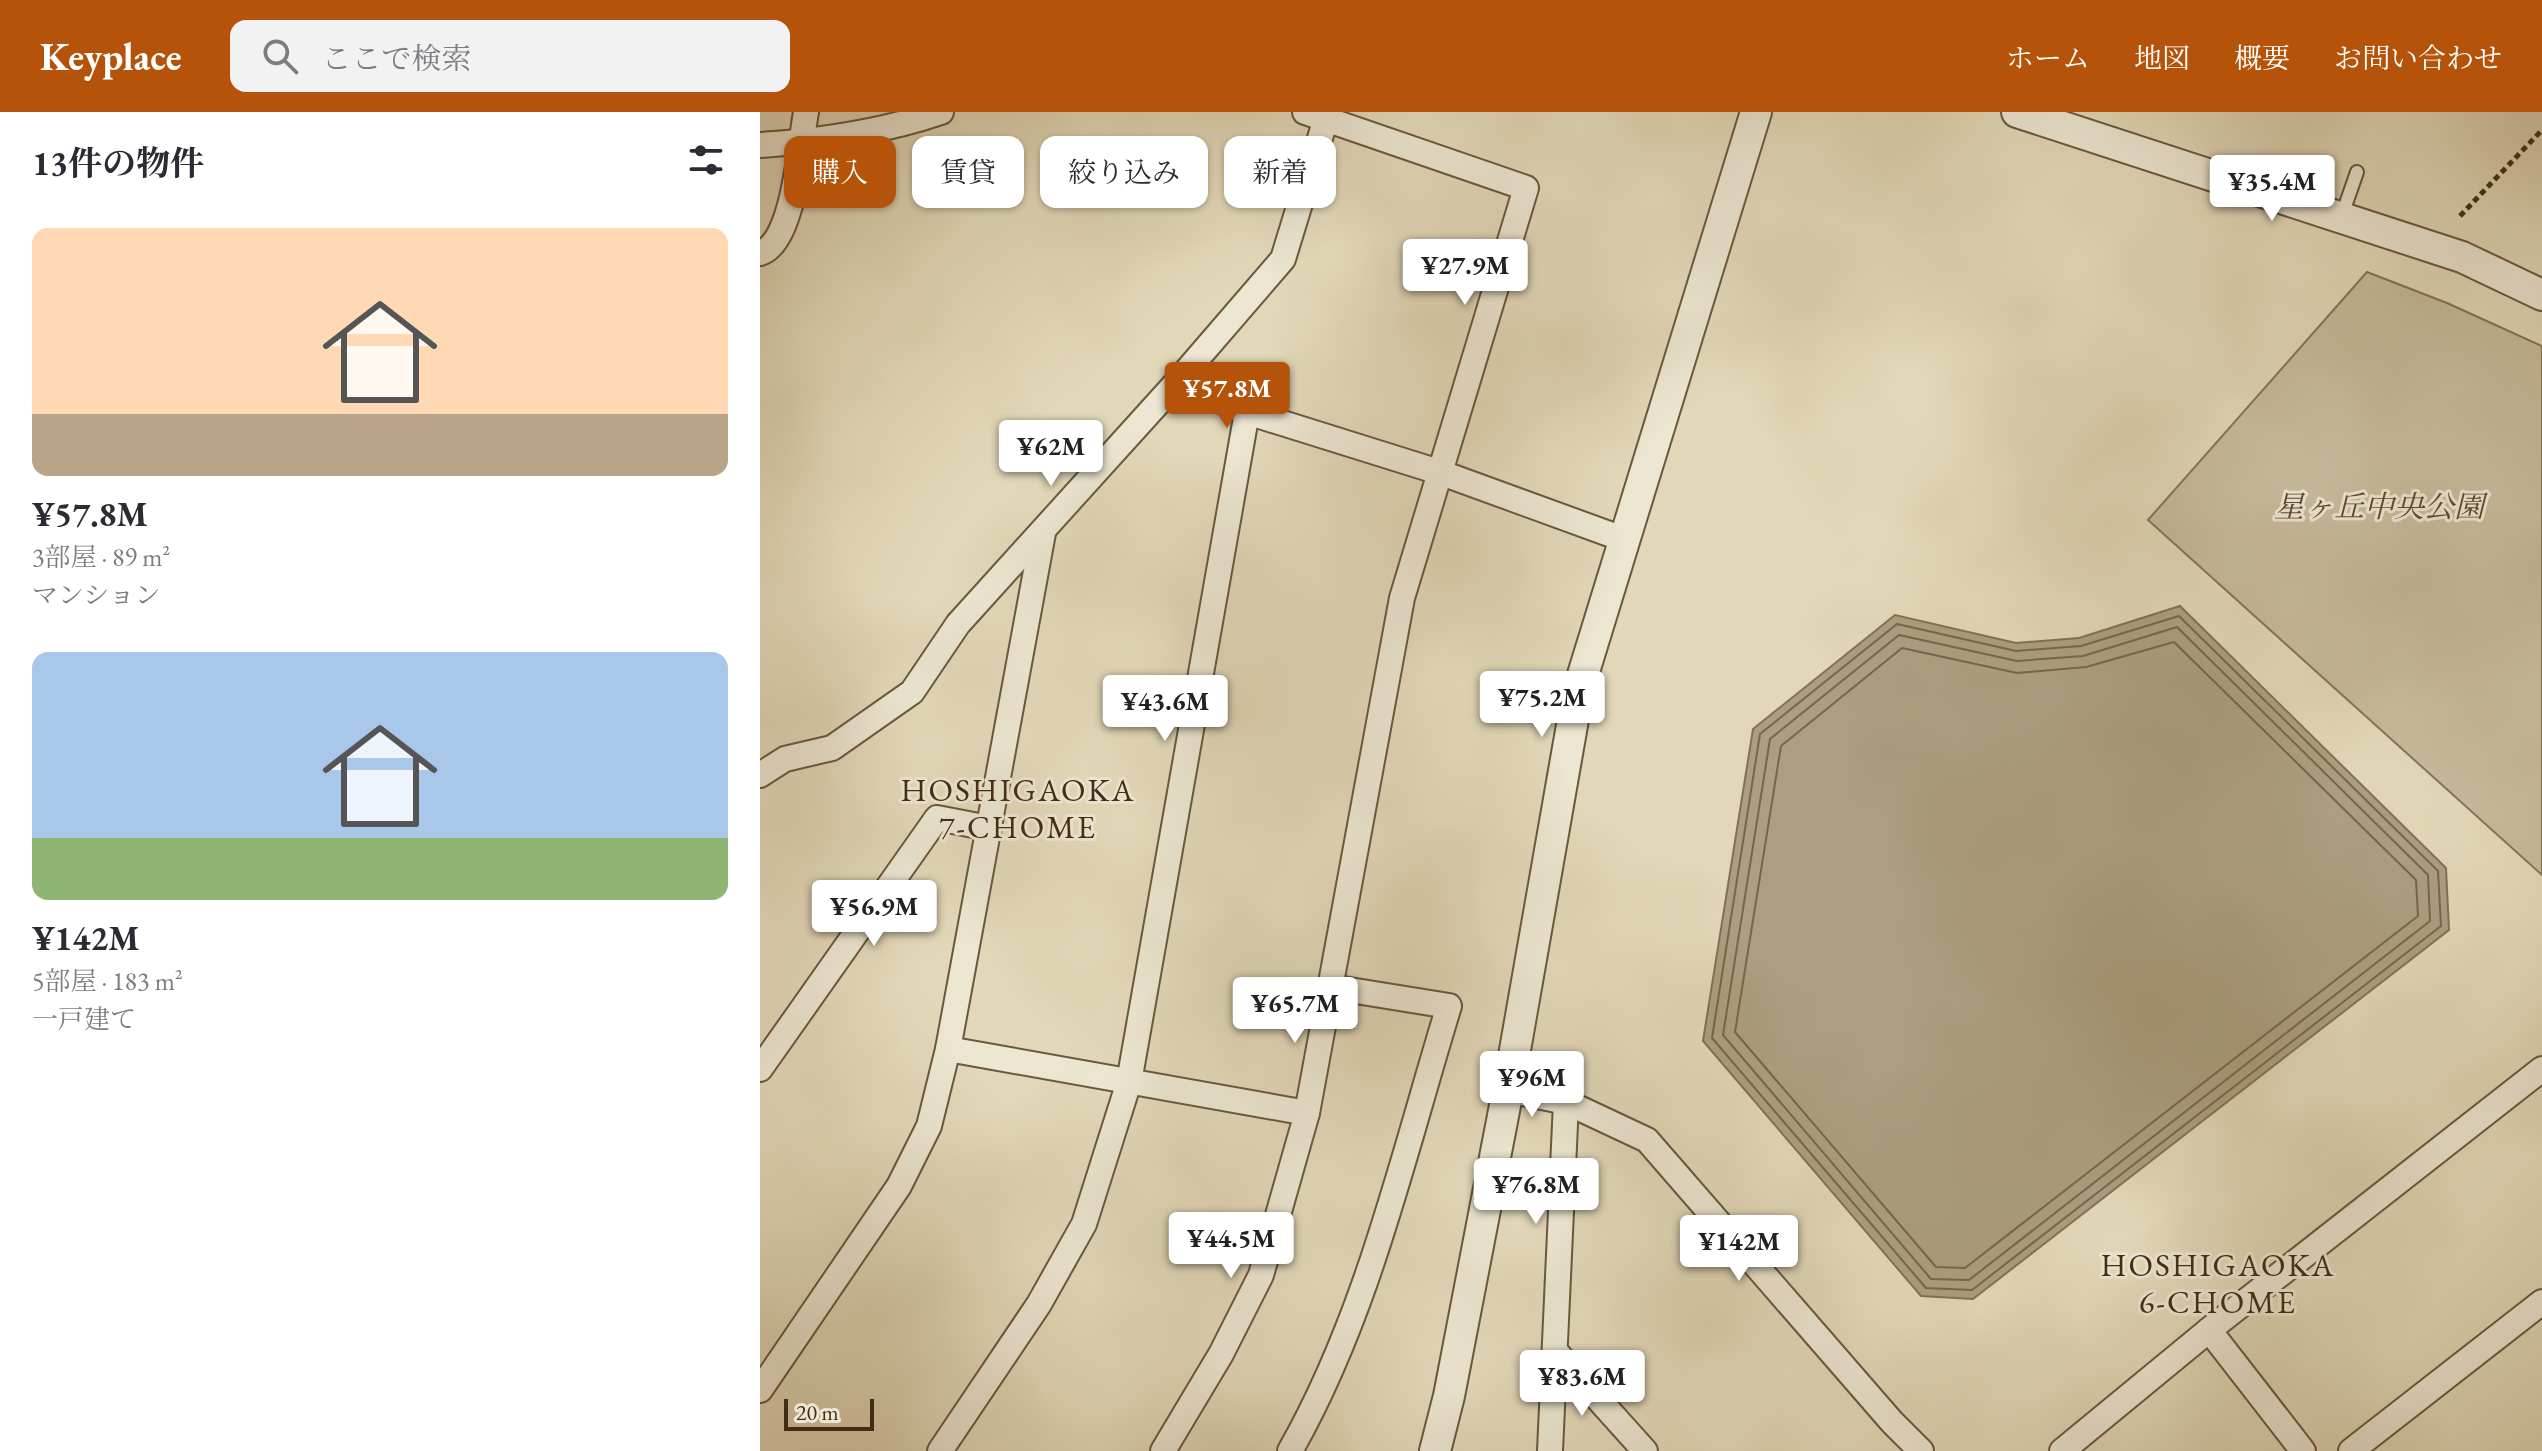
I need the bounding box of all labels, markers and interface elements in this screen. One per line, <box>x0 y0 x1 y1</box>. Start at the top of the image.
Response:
search box <box>230 20 790 92</box>
text: Keyplace <box>40 32 182 81</box>
icon: search <box>258 34 302 78</box>
text: ここで検索 <box>322 39 472 78</box>
text: ホーム <box>2006 40 2090 76</box>
text: 地図 <box>2134 40 2190 76</box>
text: 概要 <box>2234 40 2290 76</box>
text: お問い合わせ <box>2334 40 2502 76</box>
chip: 購入 <box>784 136 896 208</box>
chip: 賃貸 <box>912 136 1024 208</box>
chip: 絞り込み <box>1040 136 1208 208</box>
chip: 新着 <box>1224 136 1336 208</box>
icon: filters <box>684 138 728 182</box>
text: 13件の物件 <box>32 141 204 185</box>
pin: ¥35.4M <box>2207 155 2337 223</box>
text: ¥35.4M <box>2228 164 2316 198</box>
pin: ¥27.9M <box>1400 239 1530 307</box>
text: ¥27.9M <box>1421 248 1509 282</box>
icon: home <box>308 280 452 424</box>
pin: ¥57.8M <box>1162 362 1292 430</box>
text: ¥57.8M <box>1183 371 1271 405</box>
pin: ¥62M <box>1004 420 1098 488</box>
text: ¥62M <box>1017 429 1085 463</box>
park label: 星ヶ丘中央公園 <box>2274 487 2489 526</box>
text: ¥57.8M <box>32 492 148 536</box>
text: 3部屋 · 89 m² <box>32 540 170 574</box>
text: マンション <box>32 578 161 612</box>
pin: ¥75.2M <box>1477 671 1607 739</box>
pin: ¥43.6M <box>1100 675 1230 743</box>
text: ¥75.2M <box>1498 680 1586 714</box>
text: ¥43.6M <box>1121 684 1209 718</box>
icon: home <box>308 704 452 848</box>
district label: HOSHIGAOKA 7-CHOME <box>901 769 1135 848</box>
pin: ¥56.9M <box>809 880 939 948</box>
text: ¥56.9M <box>830 889 918 923</box>
text: ¥142M <box>32 916 139 960</box>
text: 5部屋 · 183 m² <box>32 964 183 998</box>
pin: ¥65.7M <box>1230 977 1360 1045</box>
text: ¥65.7M <box>1251 986 1339 1020</box>
text: 一戸建て <box>32 1002 136 1036</box>
pin: ¥96M <box>1485 1051 1579 1119</box>
text: ¥96M <box>1498 1060 1566 1094</box>
pin: ¥76.8M <box>1471 1158 1601 1226</box>
text: ¥76.8M <box>1492 1167 1580 1201</box>
pin: ¥44.5M <box>1166 1212 1296 1280</box>
pin: ¥142M <box>1683 1215 1795 1283</box>
text: ¥44.5M <box>1187 1221 1275 1255</box>
text: ¥142M <box>1698 1224 1780 1258</box>
district label: HOSHIGAOKA 6-CHOME <box>2101 1244 2335 1323</box>
pin: ¥83.6M <box>1517 1350 1647 1418</box>
text: ¥83.6M <box>1538 1359 1626 1393</box>
scale bar <box>784 1395 874 1431</box>
text: 20 m <box>796 1398 839 1427</box>

